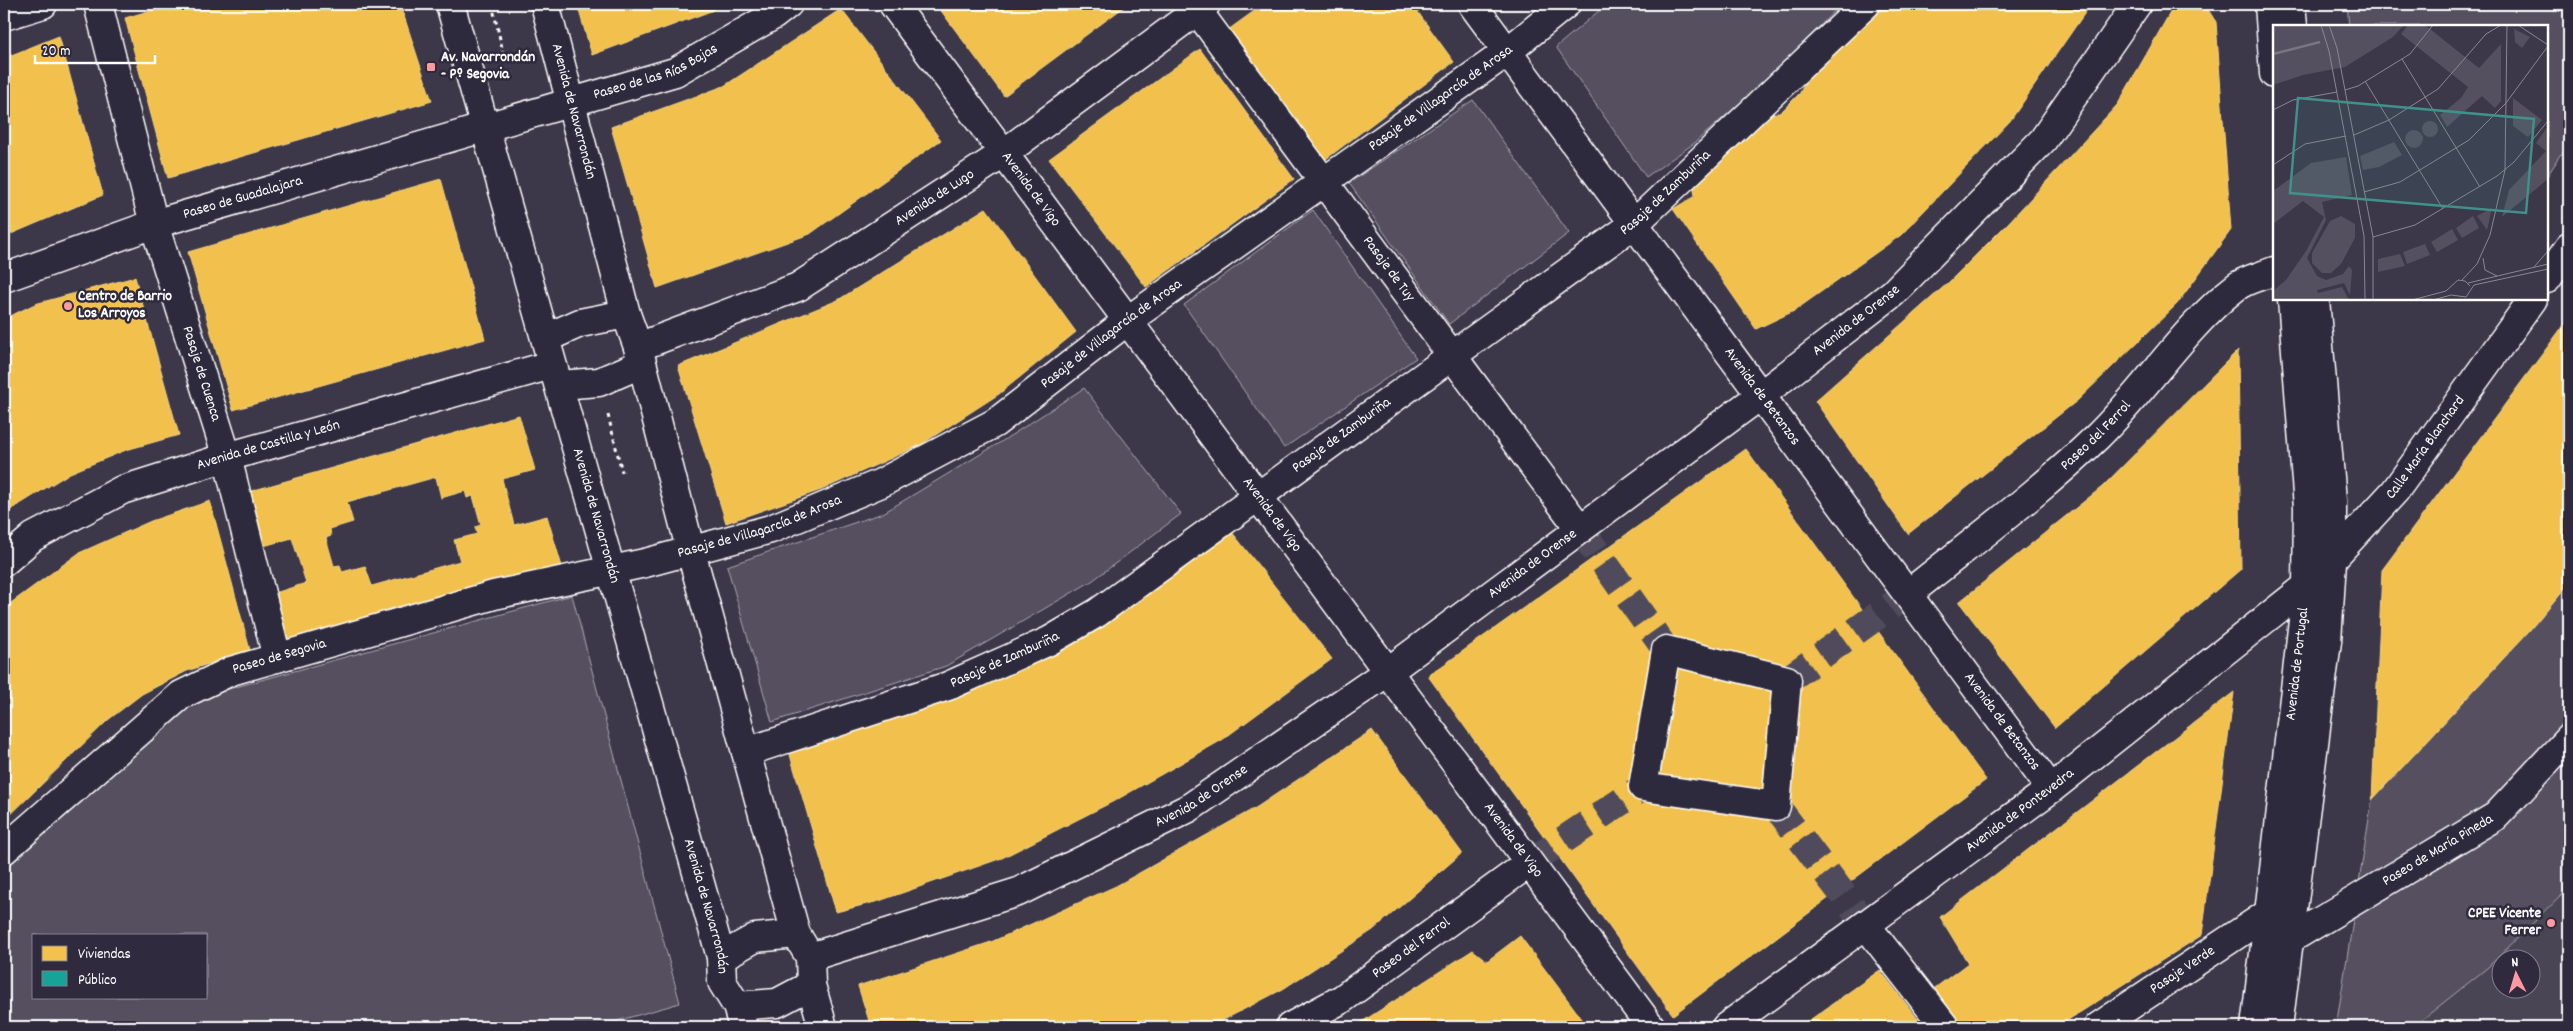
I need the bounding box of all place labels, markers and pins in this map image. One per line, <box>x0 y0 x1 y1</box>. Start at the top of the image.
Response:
place label: Av. Navarrondán - Pº Segovia <box>441 47 535 86</box>
marker: Av. Navarrondán - Pº Segovia <box>425 61 437 73</box>
place label: Centro de Barrio Los Arroyos <box>78 286 172 325</box>
marker: Centro de Barrio Los Arroyos <box>62 300 74 312</box>
place label: CPEE Vicente Ferrer <box>2468 903 2541 942</box>
marker: CPEE Vicente Ferrer <box>2545 917 2557 929</box>

